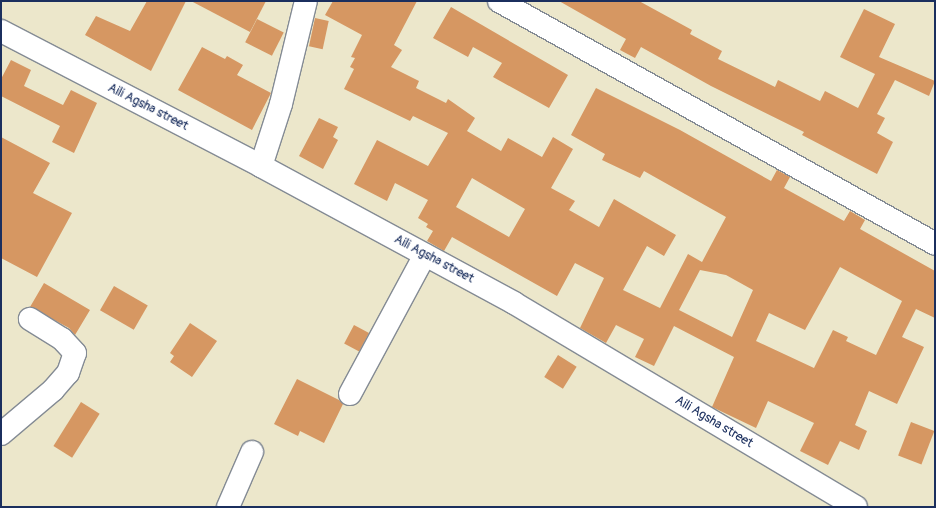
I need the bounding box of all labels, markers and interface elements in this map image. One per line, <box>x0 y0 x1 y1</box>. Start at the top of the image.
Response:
street label: Aili Agsha street <box>105 80 191 134</box>
street label: Aili Agsha street <box>391 231 477 287</box>
street label: Aili Agsha street <box>672 393 756 451</box>

